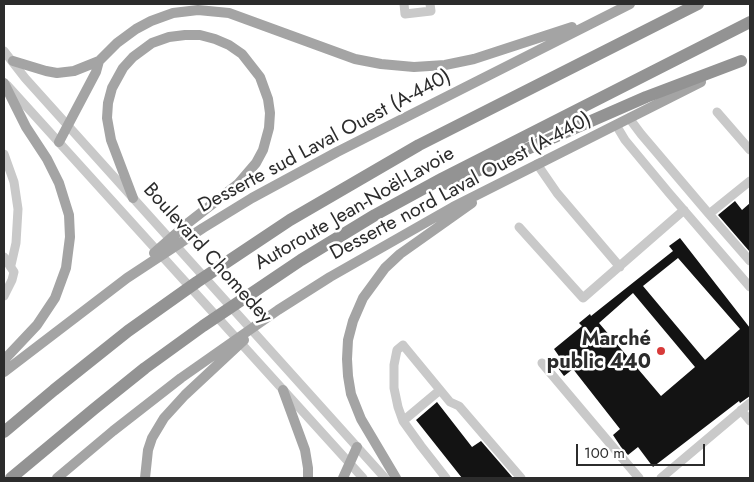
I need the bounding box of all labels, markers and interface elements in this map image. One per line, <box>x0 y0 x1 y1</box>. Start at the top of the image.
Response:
street label: Desserte sud Laval Ouest (A-440) <box>195 65 455 219</box>
street label: Desserte nord Laval Ouest (A-440) <box>326 108 596 266</box>
street label: Autoroute Jean-Noël-Lavoie <box>251 142 459 276</box>
street label: Boulevard Chomedey <box>137 179 277 329</box>
place label: Marché public 440 <box>547 328 651 375</box>
marker: Marché public 440 <box>655 345 667 357</box>
scale bar <box>579 434 708 466</box>
text: 100 m <box>584 442 625 464</box>

